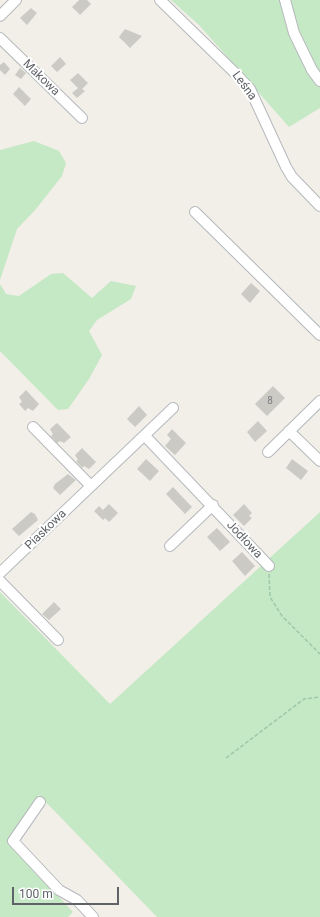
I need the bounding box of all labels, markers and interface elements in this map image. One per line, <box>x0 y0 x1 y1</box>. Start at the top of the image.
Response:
street label: Makowa <box>20 57 62 99</box>
street label: Leśna <box>229 69 259 103</box>
house number: 8 <box>267 395 273 407</box>
street label: Piaskowa <box>22 507 70 553</box>
street label: Jodłowa <box>223 518 265 562</box>
scale bar <box>14 879 121 905</box>
text: 100 m <box>19 887 53 901</box>

